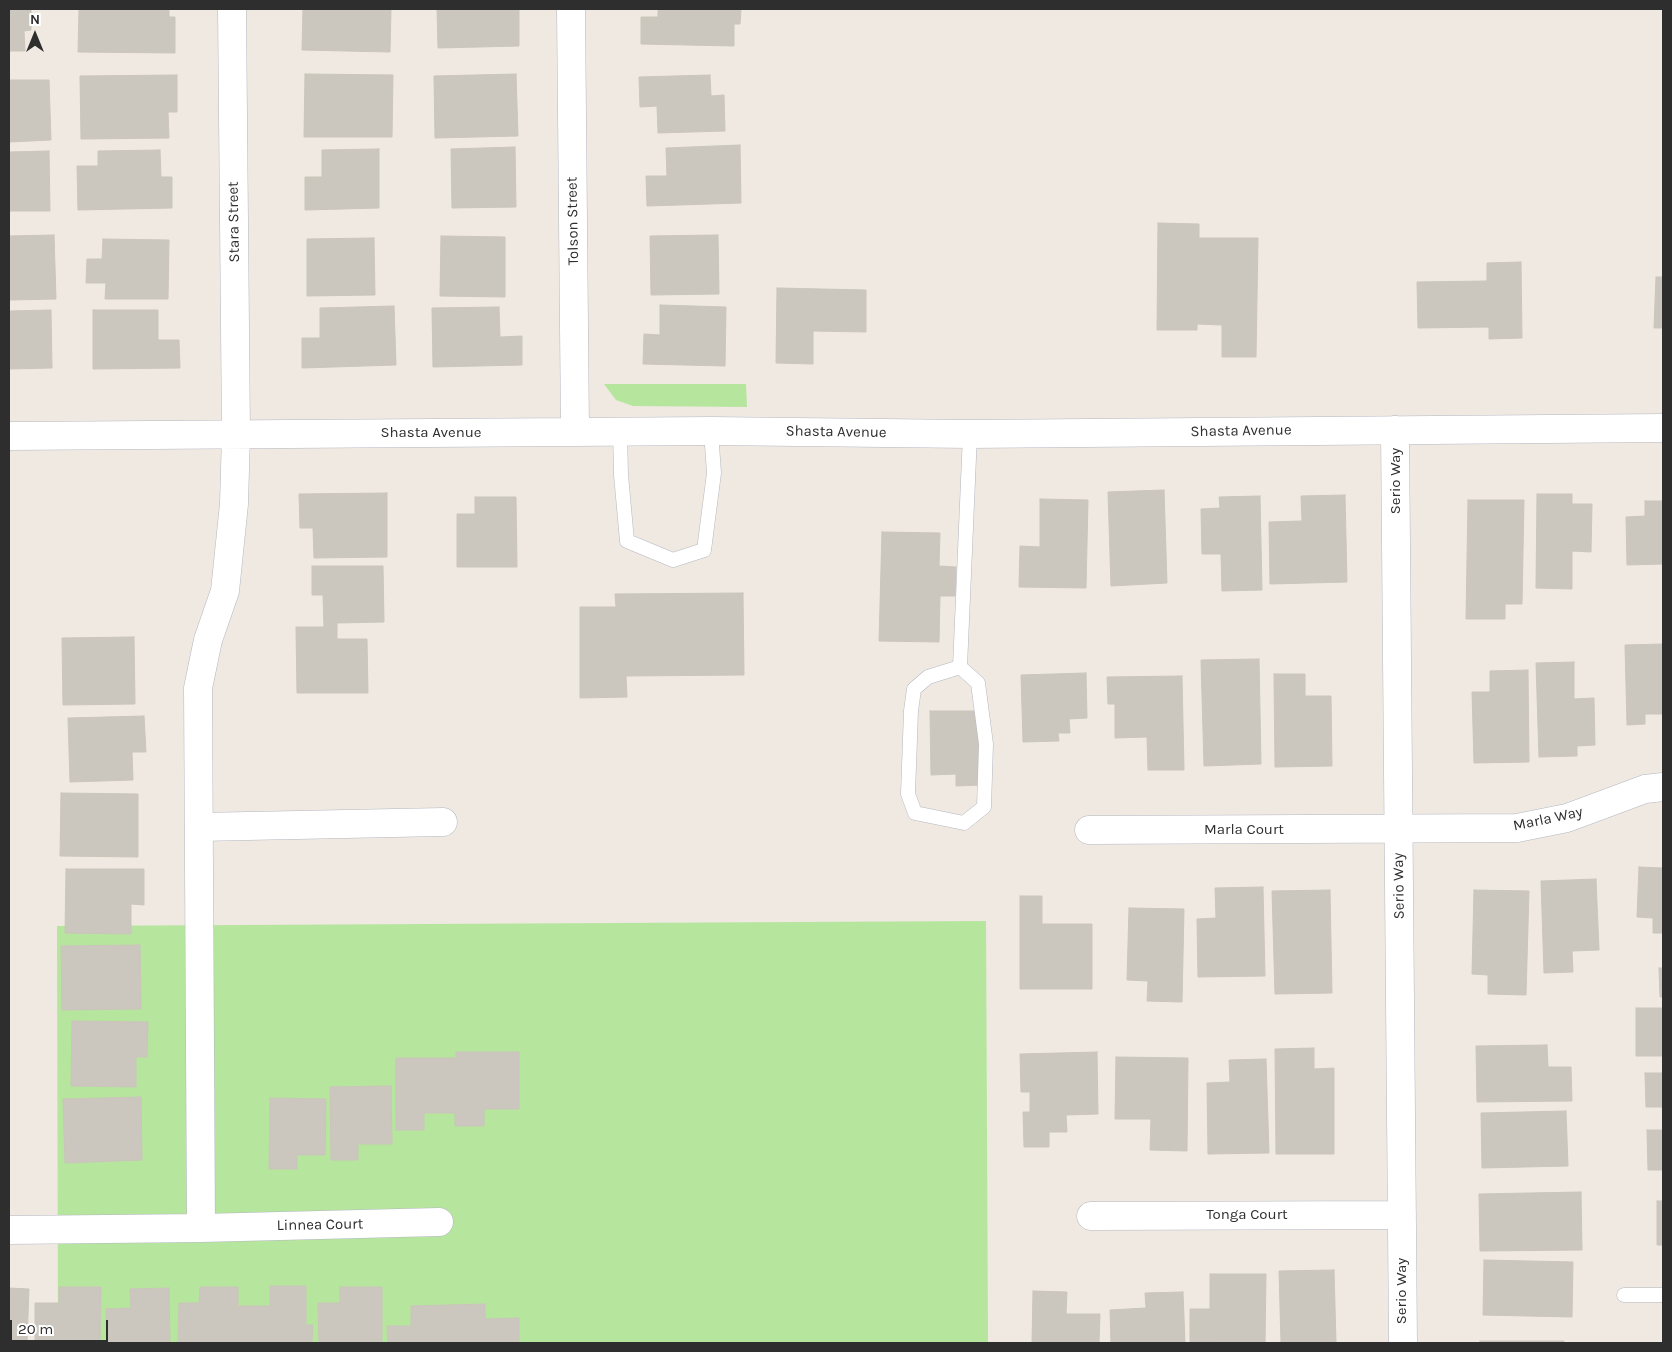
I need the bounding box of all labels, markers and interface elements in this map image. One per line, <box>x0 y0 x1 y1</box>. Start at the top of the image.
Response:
north arrow <box>10 10 60 60</box>
text: N <box>30 11 40 28</box>
street label: Tolson Street <box>563 177 583 265</box>
street label: Stara Street <box>224 181 244 263</box>
street label: Shasta Avenue <box>1190 421 1292 441</box>
street label: Shasta Avenue <box>785 422 887 442</box>
street label: Shasta Avenue <box>380 424 482 442</box>
street label: Serio Way <box>1387 448 1405 514</box>
street label: Marla Way <box>1512 803 1584 835</box>
street label: Marla Court <box>1204 821 1284 839</box>
street label: Serio Way <box>1389 853 1409 919</box>
street label: Tonga Court <box>1206 1206 1288 1224</box>
street label: Linnea Court <box>277 1215 363 1235</box>
street label: Serio Way <box>1393 1258 1411 1324</box>
scale bar <box>12 1310 110 1342</box>
text: 20 m <box>18 1320 53 1338</box>

